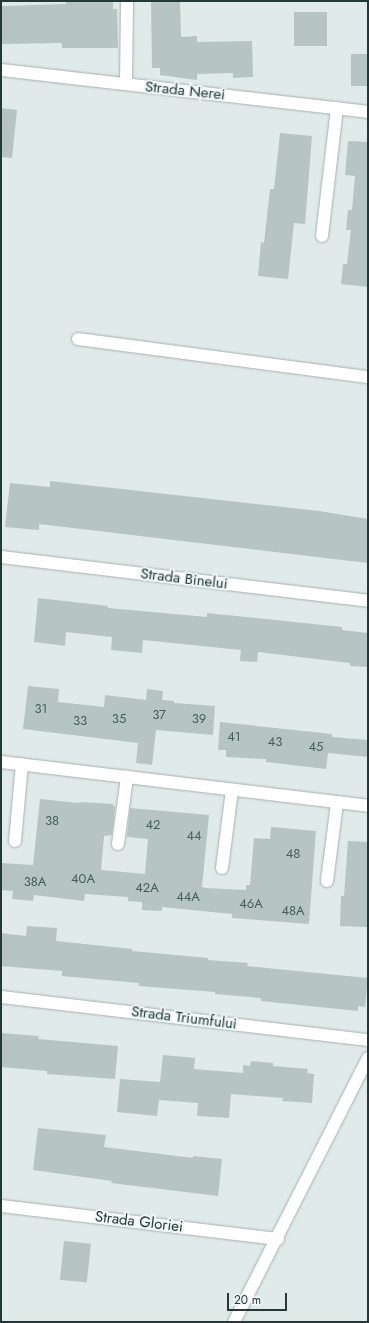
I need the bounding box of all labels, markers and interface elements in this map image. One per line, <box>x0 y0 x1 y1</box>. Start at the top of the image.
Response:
street label: Strada Nerei <box>144 78 226 104</box>
street label: Strada Binelui <box>139 565 229 593</box>
house number: 31 <box>35 701 47 717</box>
house number: 37 <box>152 707 166 723</box>
house number: 35 <box>112 711 126 727</box>
house number: 39 <box>192 711 206 727</box>
house number: 33 <box>73 713 87 729</box>
house number: 41 <box>227 729 241 745</box>
house number: 43 <box>268 734 282 750</box>
house number: 45 <box>309 739 323 755</box>
house number: 38 <box>45 813 59 829</box>
house number: 42 <box>146 817 160 833</box>
house number: 44 <box>186 828 202 844</box>
house number: 48 <box>286 846 300 862</box>
house number: 40A <box>71 871 95 887</box>
house number: 38A <box>24 874 46 890</box>
house number: 42A <box>135 880 159 896</box>
house number: 44A <box>176 889 200 905</box>
house number: 46A <box>239 896 263 912</box>
house number: 48A <box>281 903 305 919</box>
street label: Strada Triumfului <box>130 1003 238 1033</box>
street label: Strada Gloriei <box>94 1208 184 1236</box>
scale bar <box>229 1285 289 1311</box>
text: 20 m <box>234 1291 261 1309</box>

